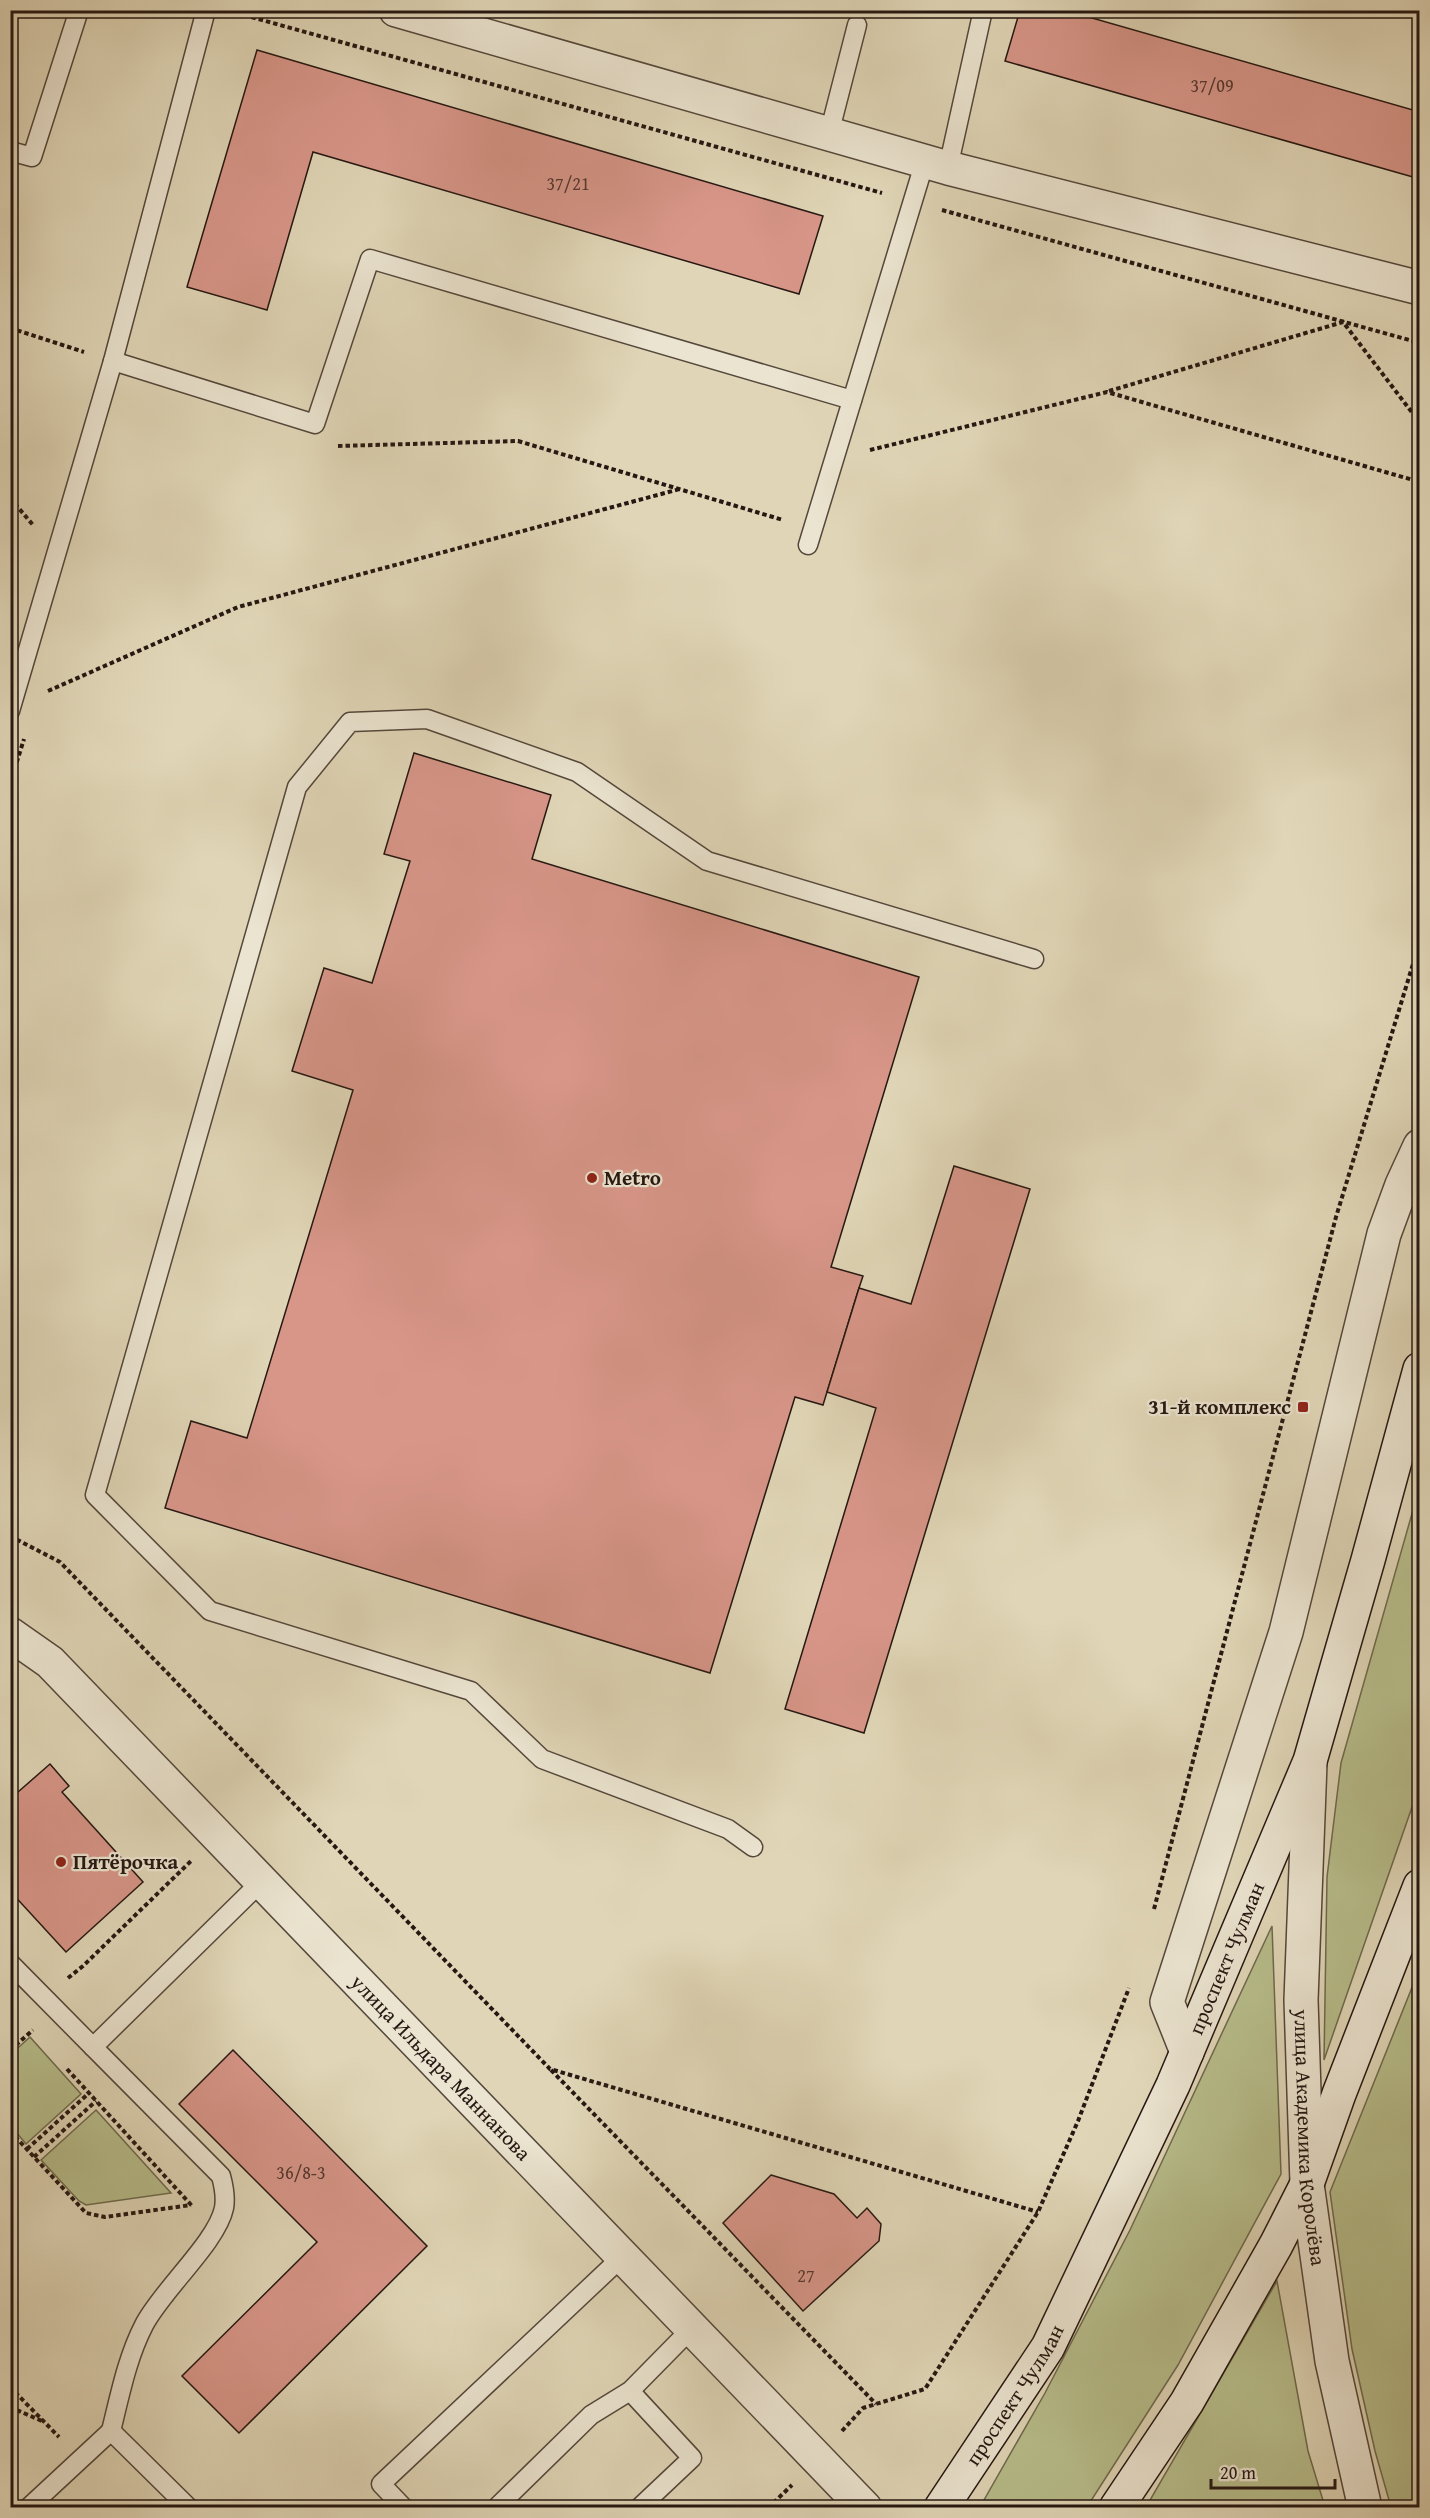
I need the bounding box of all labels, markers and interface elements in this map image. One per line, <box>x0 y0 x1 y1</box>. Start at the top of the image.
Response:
house number: 37/09 <box>1190 72 1234 99</box>
house number: 37/21 <box>546 170 590 197</box>
place label: Metro <box>604 1162 661 1193</box>
marker: Metro <box>585 1171 599 1185</box>
place label: 31-й комплекс <box>1148 1391 1291 1422</box>
marker: 31-й комплекс <box>1296 1400 1310 1414</box>
place label: Пятёрочка <box>73 1846 179 1877</box>
marker: Пятёрочка <box>54 1855 68 1869</box>
street label: проспект Чулман <box>1180 1877 1272 2039</box>
street label: улица Ильдара Маннанова <box>343 1966 538 2167</box>
street label: улица Академика Королёва <box>1286 2008 1334 2267</box>
house number: 36/8-3 <box>276 2159 326 2186</box>
house number: 27 <box>797 2262 815 2289</box>
street label: проспект Чулман <box>957 2319 1072 2472</box>
scale bar <box>1211 2452 1336 2490</box>
text: 20 m <box>1220 2459 1256 2486</box>

